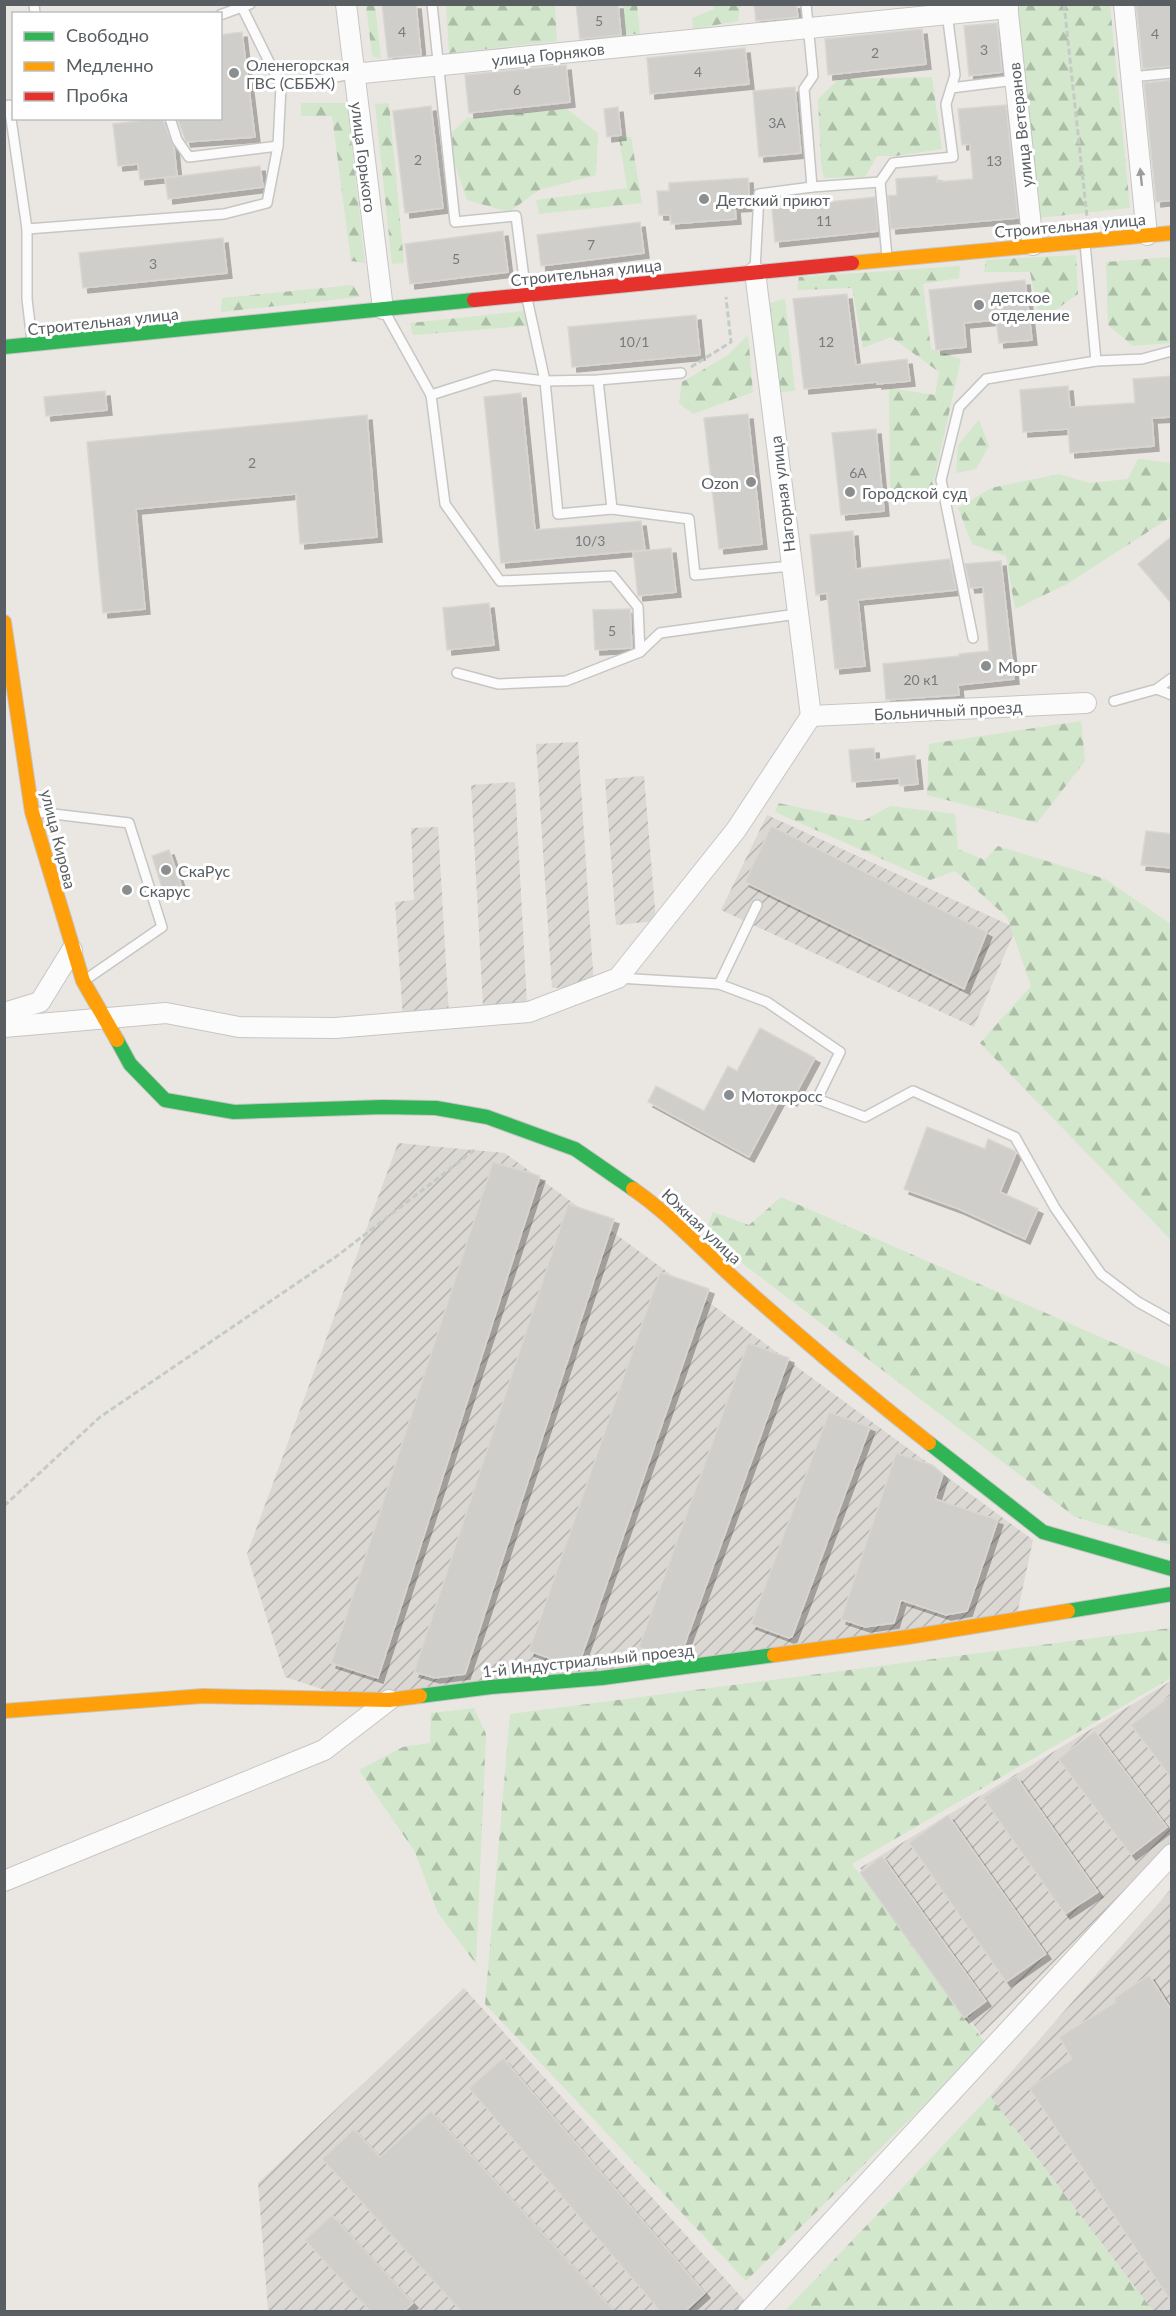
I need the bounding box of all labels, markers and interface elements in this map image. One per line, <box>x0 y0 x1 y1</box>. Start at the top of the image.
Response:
legend <box>12 12 222 120</box>
house number: 5 <box>595 12 603 29</box>
house number: 4 <box>398 23 406 40</box>
text: Свободно <box>66 24 149 46</box>
house number: 4 <box>1151 25 1159 42</box>
street label: улица Горняков <box>491 39 606 69</box>
house number: 3 <box>980 41 988 58</box>
house number: 2 <box>871 44 879 61</box>
text: Медленно <box>66 54 154 76</box>
place label: Оленегорская ГВС (СББЖ) <box>246 55 349 92</box>
street label: улица Ветеранов <box>1004 62 1036 188</box>
house number: 4 <box>694 63 702 80</box>
marker: Оленегорская ГВС (СББЖ) <box>227 66 241 80</box>
house number: 6 <box>513 81 521 98</box>
text: Пробка <box>66 84 128 106</box>
street label: улица Горького <box>348 100 380 214</box>
house number: 3А <box>768 114 786 131</box>
house number: 2 <box>414 151 422 168</box>
house number: 13 <box>986 152 1002 169</box>
one-way arrow <box>1136 167 1146 186</box>
place label: Детский приют <box>716 190 830 209</box>
marker: Детский приют <box>697 192 711 206</box>
street label: Строительная улица <box>994 209 1146 241</box>
house number: 11 <box>816 212 832 229</box>
house number: 7 <box>587 236 595 253</box>
house number: 5 <box>452 250 460 267</box>
house number: 3 <box>149 255 157 272</box>
street label: Строительная улица <box>510 255 662 289</box>
place label: детское отделение <box>991 287 1070 324</box>
marker: детское отделение <box>972 298 986 312</box>
street label: Строительная улица <box>27 304 179 338</box>
house number: 10/1 <box>619 333 649 350</box>
house number: 12 <box>818 333 834 350</box>
street label: Нагорная улица <box>765 435 799 553</box>
house number: 2 <box>248 454 256 471</box>
house number: 6А <box>849 464 867 481</box>
place label: Ozon <box>701 473 739 492</box>
marker: Ozon <box>744 475 758 489</box>
place label: Городской суд <box>862 483 968 502</box>
marker: Городской суд <box>843 485 857 499</box>
house number: 10/3 <box>575 532 605 549</box>
house number: 5 <box>608 622 616 639</box>
place label: Морг <box>998 657 1038 676</box>
marker: Морг <box>979 659 993 673</box>
house number: 20 к1 <box>903 671 939 688</box>
street label: Больничный проезд <box>873 697 1023 723</box>
street label: улица Кирова <box>37 787 81 891</box>
place label: СкаРус <box>178 861 231 880</box>
marker: СкаРус <box>159 863 173 877</box>
place label: Скарус <box>139 881 191 900</box>
marker: Скарус <box>120 883 134 897</box>
place label: Мотокросс <box>741 1086 823 1105</box>
marker: Мотокросс <box>722 1088 736 1102</box>
street label: Южная улица <box>658 1184 746 1268</box>
street label: 1-й Индустриальный проезд <box>481 1639 695 1681</box>

